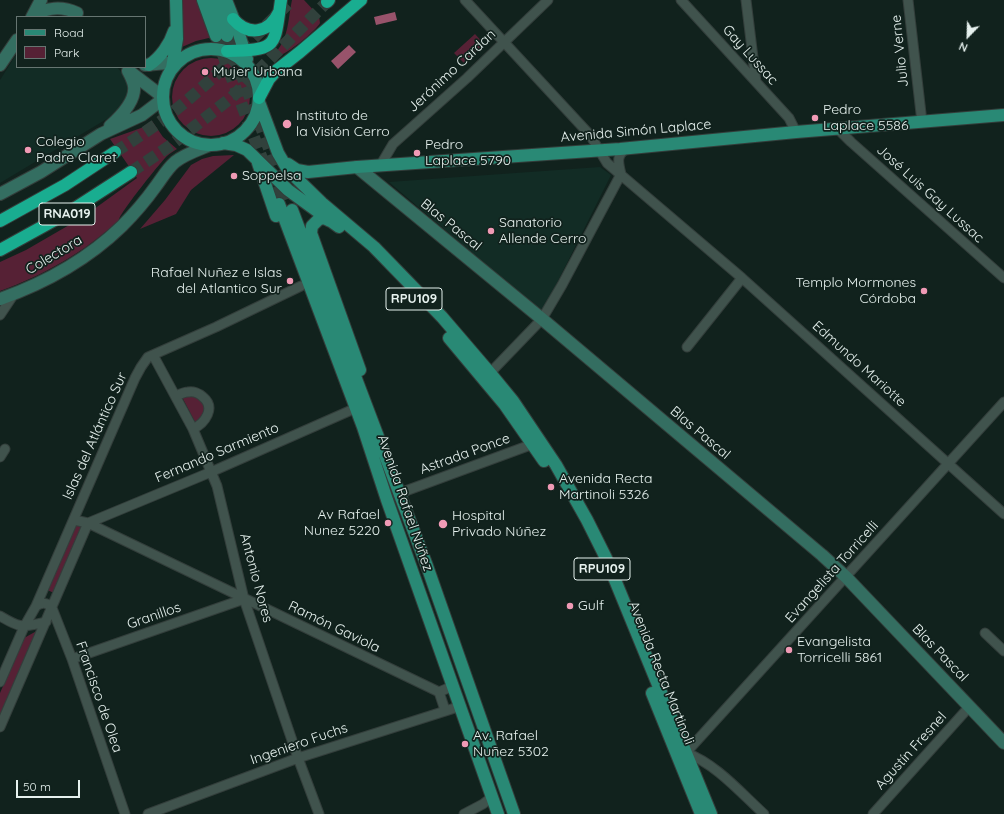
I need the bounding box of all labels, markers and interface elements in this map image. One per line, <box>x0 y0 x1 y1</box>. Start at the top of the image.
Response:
street label: Julio Verne <box>888 14 912 88</box>
legend <box>16 16 146 68</box>
north arrow <box>948 16 988 56</box>
street label: Gay Lussac <box>719 22 781 88</box>
text: Road <box>54 25 84 40</box>
street label: Jerónimo Cardan <box>405 26 499 116</box>
text: N <box>957 39 970 55</box>
text: Park <box>54 45 79 60</box>
place label: Mujer Urbana <box>213 64 302 80</box>
marker: Mujer Urbana <box>200 67 210 77</box>
place label: Pedro Laplace 5586 <box>823 102 908 134</box>
place label: Instituto de la Visión Cerro <box>296 108 390 140</box>
marker: Pedro Laplace 5586 <box>810 113 820 123</box>
street label: Avenida Simón Laplace <box>560 116 712 146</box>
marker: Instituto de la Visión Cerro <box>281 118 293 130</box>
place label: Colegio Padre Claret <box>36 134 117 166</box>
place label: Pedro Laplace 5790 <box>425 137 511 170</box>
street label: José Luis Gay Lussac <box>873 142 987 246</box>
marker: Colegio Padre Claret <box>23 145 33 155</box>
marker: Pedro Laplace 5790 <box>412 148 422 158</box>
place label: Soppelsa <box>242 168 302 184</box>
marker: Soppelsa <box>229 171 239 181</box>
street label: Blas Pascal <box>417 195 485 255</box>
road number: RNA019 <box>39 203 95 225</box>
place label: Sanatorio Allende Cerro <box>499 215 587 248</box>
marker: Sanatorio Allende Cerro <box>486 226 496 236</box>
street label: Colectora <box>23 232 85 278</box>
place label: Rafael Nuñez e Islas del Atlantico Sur <box>151 265 282 298</box>
place label: Templo Mormones Córdoba <box>795 275 916 308</box>
marker: Rafael Nuñez e Islas del Atlantico Sur <box>285 276 295 286</box>
marker: Templo Mormones Córdoba <box>919 286 929 296</box>
road number: RPU109 <box>386 288 442 310</box>
street label: Edmundo Mariotte <box>809 318 909 410</box>
street label: Islas del Atlántico Sur <box>59 370 131 502</box>
street label: Blas Pascal <box>666 403 734 463</box>
street label: Fernando Sarmiento <box>152 419 282 487</box>
street label: Astrada Ponce <box>418 430 512 478</box>
street label: Avenida Rafael Núñez <box>374 433 436 573</box>
place label: Avenida Recta Martinoli 5326 <box>559 471 652 504</box>
marker: Avenida Recta Martinoli 5326 <box>546 482 556 492</box>
place label: Av Rafael Nunez 5220 <box>304 507 380 540</box>
place label: Hospital Privado Núñez <box>452 508 546 540</box>
marker: Av Rafael Nunez 5220 <box>383 518 393 528</box>
marker: Hospital Privado Núñez <box>437 518 449 530</box>
street label: Evangelista Torricelli <box>782 518 882 626</box>
street label: Antonio Nores <box>236 531 276 625</box>
road number: RPU109 <box>574 558 630 580</box>
street label: Ramón Gaviola <box>285 598 383 656</box>
place label: Gulf <box>578 598 604 614</box>
street label: Granillos <box>125 599 183 633</box>
street label: Avenida Recta Martinoli <box>625 599 697 747</box>
marker: Gulf <box>565 601 575 611</box>
street label: Blas Pascal <box>908 621 972 685</box>
place label: Evangelista Torricelli 5861 <box>797 634 882 666</box>
street label: Francisco de Olea <box>72 639 126 755</box>
marker: Evangelista Torricelli 5861 <box>784 645 794 655</box>
street label: Agustín Fresnel <box>872 709 950 793</box>
street label: Ingeniero Fuchs <box>248 719 350 769</box>
place label: Av. Rafael Nuñez 5302 <box>473 728 549 760</box>
marker: Av. Rafael Nuñez 5302 <box>460 739 470 749</box>
scale bar <box>18 772 82 798</box>
text: 50 m <box>23 779 51 794</box>

